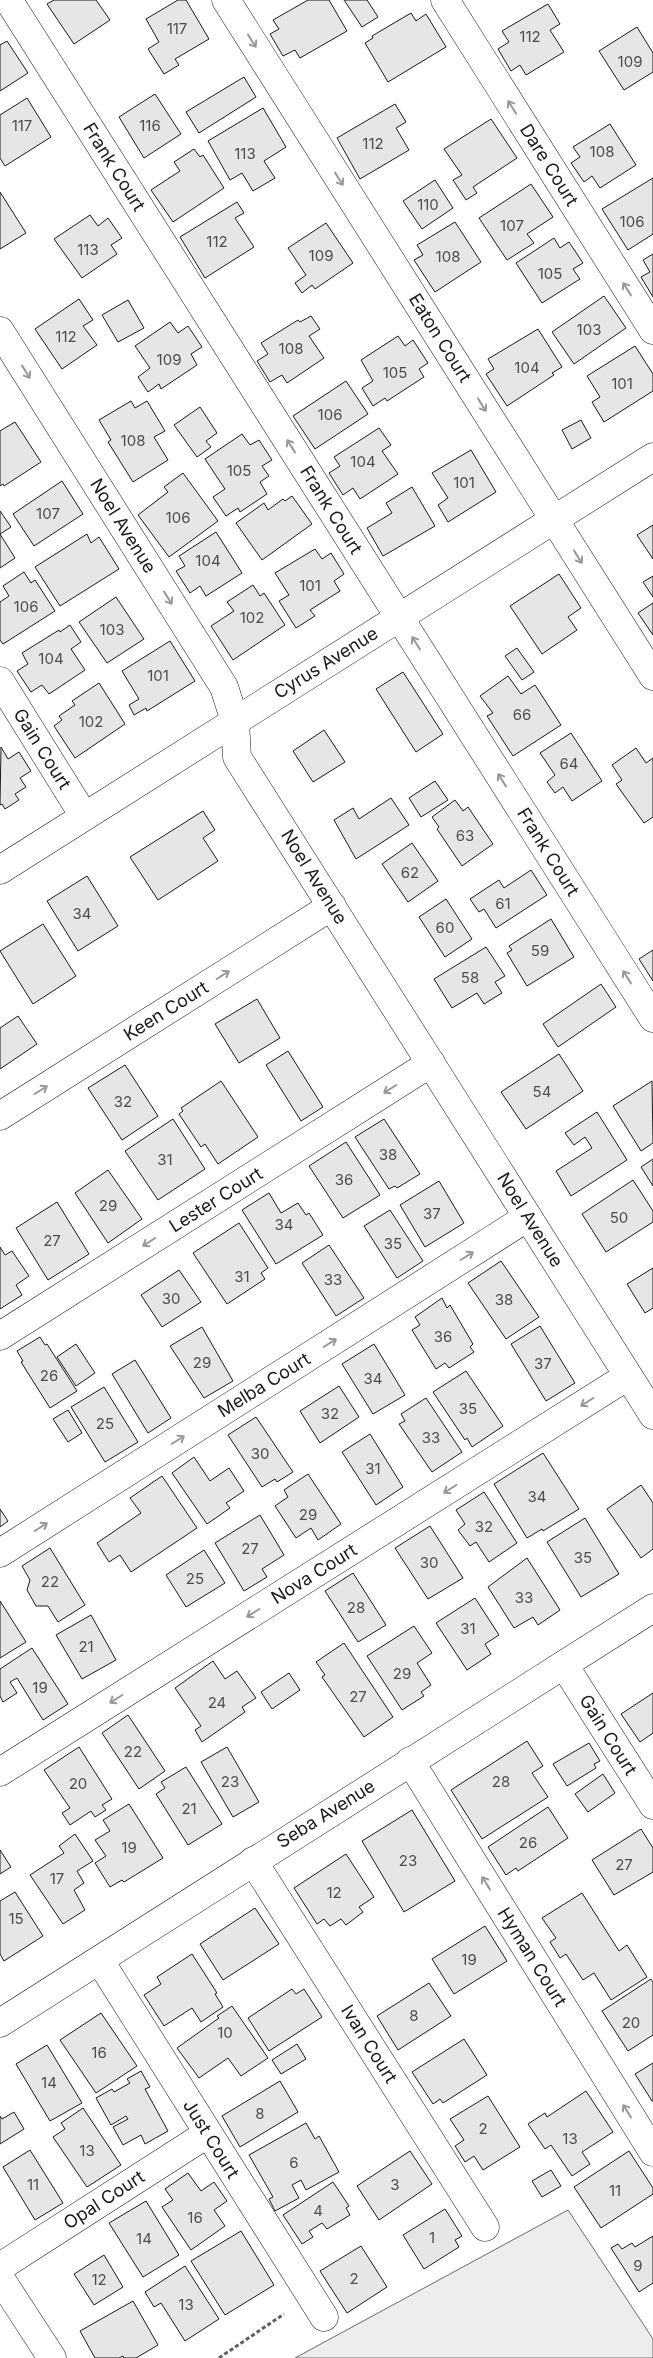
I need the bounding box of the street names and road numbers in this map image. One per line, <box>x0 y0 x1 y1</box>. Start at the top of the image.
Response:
street label: Frank Court <box>79 119 150 215</box>
street label: Dare Court <box>516 120 583 210</box>
street label: Eaton Court <box>405 289 476 386</box>
street label: Frank Court <box>296 462 367 558</box>
street label: Noel Avenue <box>86 475 161 577</box>
street label: Cyrus Avenue <box>270 622 382 703</box>
street label: Gain Court <box>9 705 76 793</box>
street label: Frank Court <box>513 804 584 900</box>
street label: Noel Avenue <box>277 826 352 928</box>
street label: Keen Court <box>120 976 212 1045</box>
street label: Lester Court <box>165 1163 266 1236</box>
street label: Noel Avenue <box>493 1169 568 1271</box>
street label: Melba Court <box>214 1348 314 1421</box>
street label: Nova Court <box>267 1539 360 1608</box>
street label: Gain Court <box>575 1691 642 1779</box>
street label: Seba Avenue <box>273 1775 379 1852</box>
street label: Hyman Court <box>494 1903 571 2010</box>
street label: Ivan Court <box>337 2001 402 2087</box>
street label: Just Court <box>179 2095 244 2182</box>
street label: Opal Court <box>59 2166 148 2233</box>

